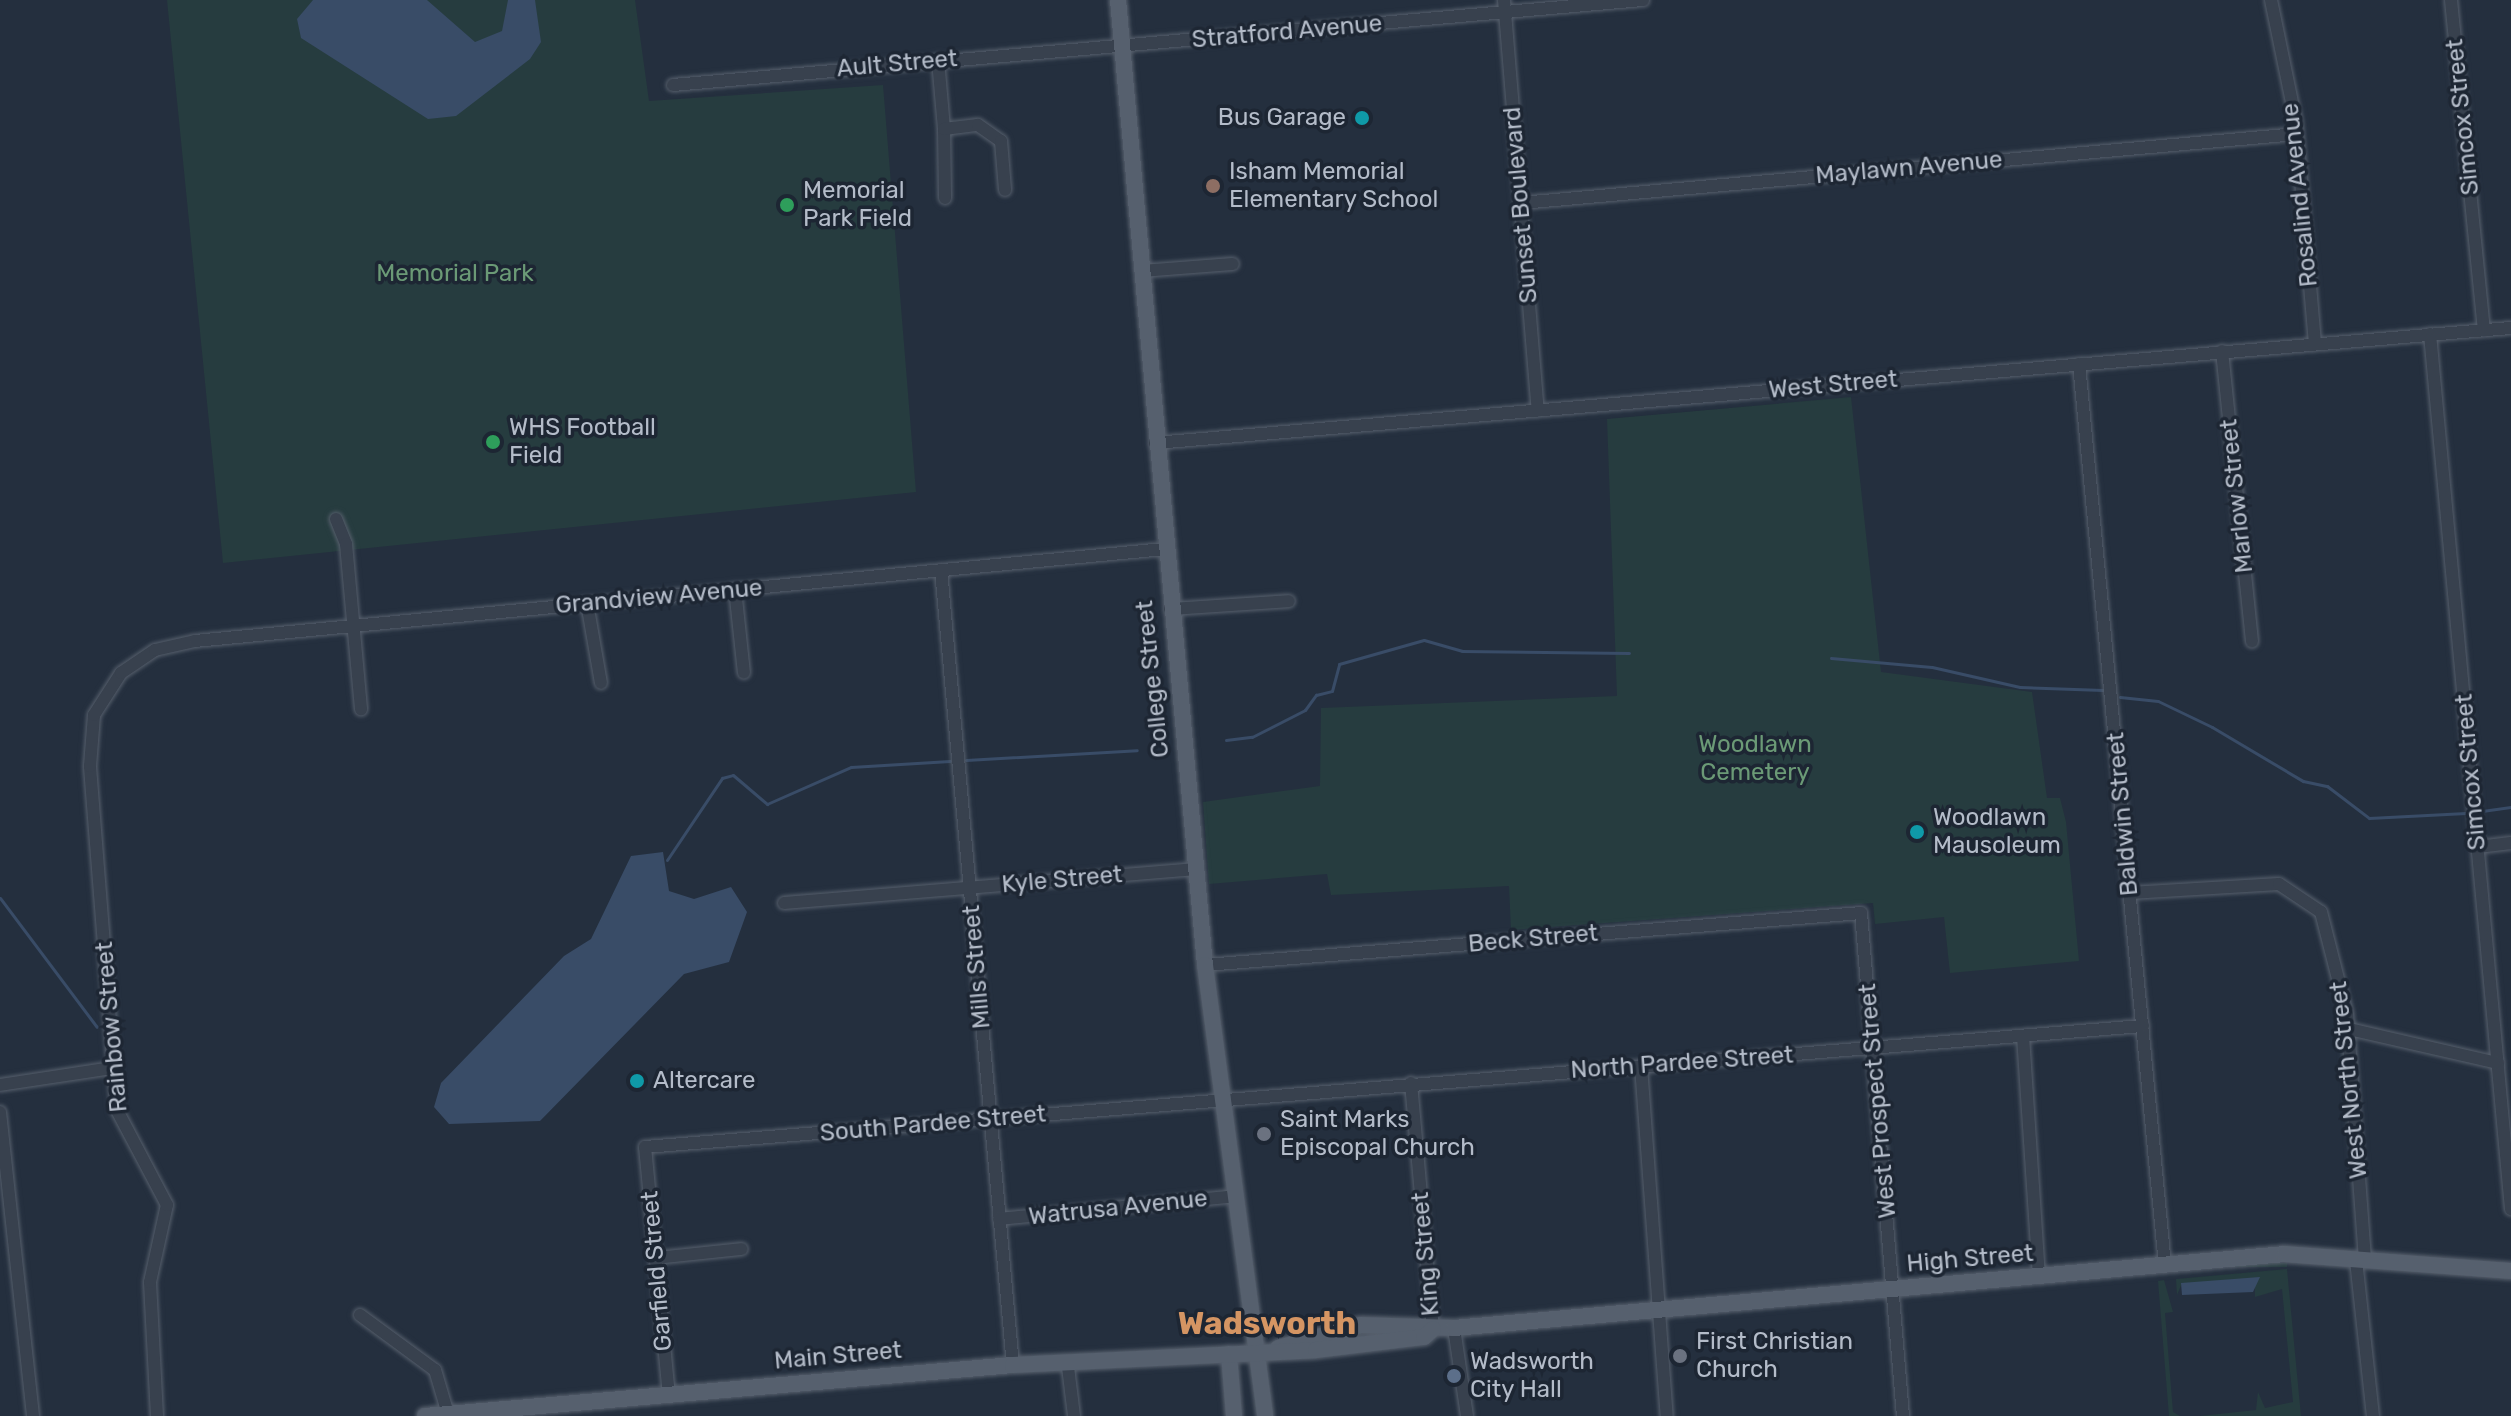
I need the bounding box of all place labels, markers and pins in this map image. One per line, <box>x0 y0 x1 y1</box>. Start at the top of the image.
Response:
place label: Bus Garage <box>1218 104 1346 132</box>
marker: Bus Garage <box>1353 109 1371 127</box>
place label: Isham Memorial Elementary School <box>1229 158 1439 214</box>
place label: Memorial Park Field <box>803 177 912 233</box>
marker: Isham Memorial Elementary School <box>1204 177 1222 195</box>
marker: Memorial Park Field <box>778 196 796 214</box>
place label: WHS Football Field <box>509 414 656 470</box>
marker: WHS Football Field <box>484 433 502 451</box>
place label: Woodlawn Mausoleum <box>1933 804 2061 860</box>
marker: Woodlawn Mausoleum <box>1908 823 1926 841</box>
place label: Altercare <box>653 1067 755 1095</box>
marker: Altercare <box>628 1072 646 1090</box>
place label: Saint Marks Episcopal Church <box>1280 1106 1475 1162</box>
marker: Saint Marks Episcopal Church <box>1255 1125 1273 1143</box>
place label: First Christian Church <box>1696 1328 1853 1384</box>
marker: First Christian Church <box>1671 1347 1689 1365</box>
place label: Wadsworth City Hall <box>1470 1348 1594 1404</box>
marker: Wadsworth City Hall <box>1445 1367 1463 1385</box>

